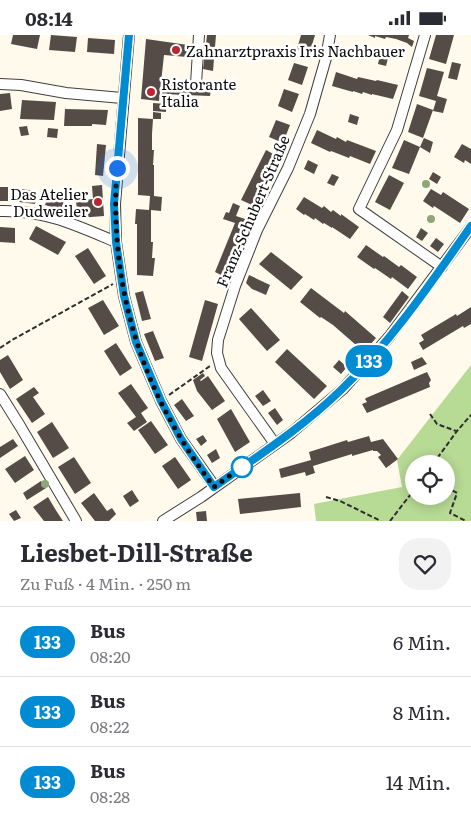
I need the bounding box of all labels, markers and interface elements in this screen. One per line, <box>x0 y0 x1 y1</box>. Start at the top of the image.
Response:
text: 08:14 <box>25 4 73 32</box>
place label: Zahnarztpraxis Iris Nachbauer <box>186 39 405 62</box>
marker: Zahnarztpraxis Iris Nachbauer <box>170 44 182 56</box>
place label: Ristorante Italia <box>161 72 237 112</box>
marker: Ristorante Italia <box>145 86 157 98</box>
street label: Franz-Schubert-Straße <box>209 131 295 291</box>
your location <box>105 156 130 181</box>
place label: Das Atelier Dudweiler <box>10 182 88 222</box>
marker: Das Atelier Dudweiler <box>92 196 104 208</box>
line badge: 133 <box>340 345 398 377</box>
text: 133 <box>355 347 383 374</box>
map controls <box>405 455 455 505</box>
button: locate <box>405 455 455 505</box>
unlabelled marker <box>231 456 253 478</box>
text: Liesbet-Dill-Straße <box>20 534 253 569</box>
button: heart <box>399 538 451 590</box>
text: Zu Fuß · 4 Min. · 250 m <box>20 571 191 595</box>
text: Bus <box>90 616 125 644</box>
text: 133 <box>34 628 61 655</box>
text: 6 Min. <box>393 628 451 656</box>
text: 08:20 <box>90 644 131 668</box>
text: Bus <box>90 686 125 714</box>
text: 133 <box>34 698 61 725</box>
text: 8 Min. <box>393 698 451 726</box>
text: 08:22 <box>90 714 129 738</box>
text: Bus <box>90 756 125 784</box>
text: 133 <box>34 768 61 795</box>
text: 14 Min. <box>386 768 451 796</box>
text: 08:28 <box>90 784 130 808</box>

